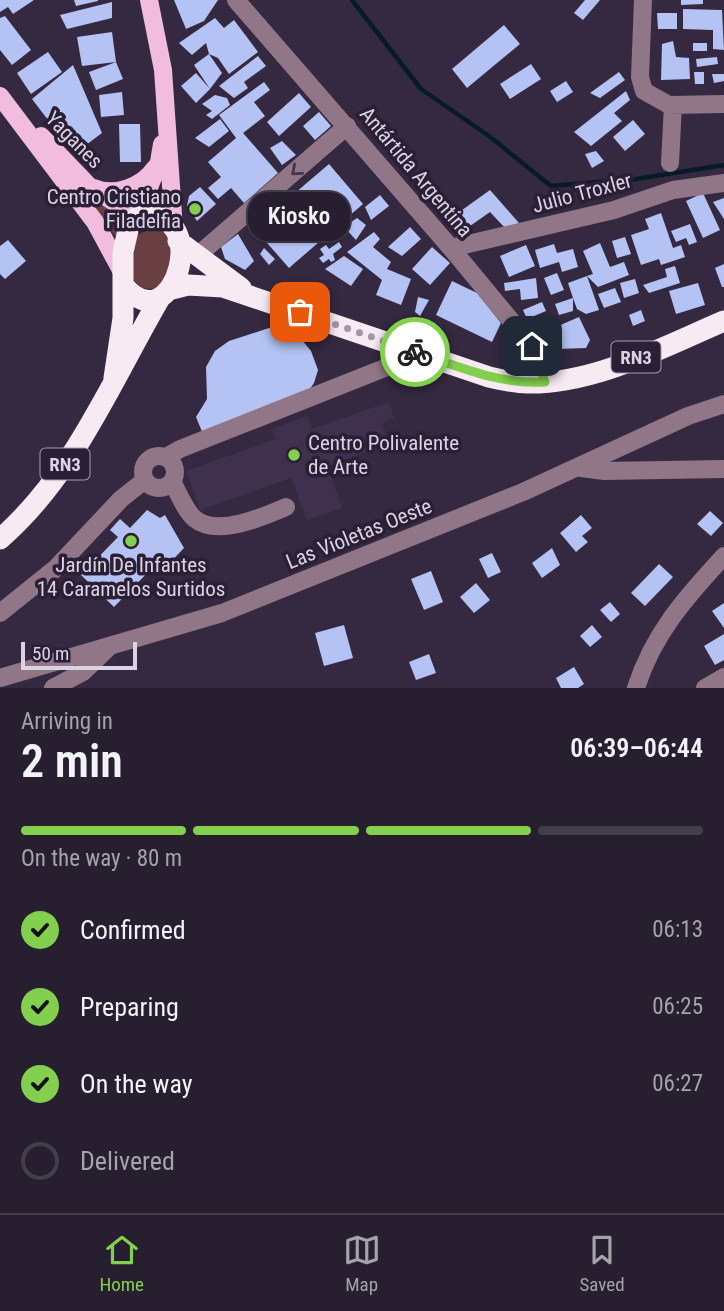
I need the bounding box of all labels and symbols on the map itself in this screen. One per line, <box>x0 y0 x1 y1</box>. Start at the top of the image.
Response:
street label: Antártida Argentina <box>355 102 477 242</box>
street label: Yaganes <box>41 107 107 173</box>
one-way arrow <box>291 163 304 175</box>
street label: Julio Troxler <box>530 168 634 218</box>
place label: Centro Cristiano Filadelfia <box>47 185 181 233</box>
callout: Kiosko <box>249 193 351 242</box>
marker: Centro Cristiano Filadelfia <box>187 201 203 217</box>
pin <box>270 282 330 342</box>
pin <box>502 316 562 376</box>
courier <box>380 317 450 387</box>
road number: RN3 <box>612 342 660 372</box>
place label: Centro Polivalente de Arte <box>308 431 459 479</box>
marker: Centro Polivalente de Arte <box>286 447 302 463</box>
road number: RN3 <box>41 449 90 480</box>
street label: Las Violetas Oeste <box>283 494 435 574</box>
marker: Jardín De Infantes 14 Caramelos Surtidos <box>123 533 139 549</box>
place label: Jardín De Infantes 14 Caramelos Surtidos <box>37 553 225 601</box>
scale bar <box>21 639 136 671</box>

